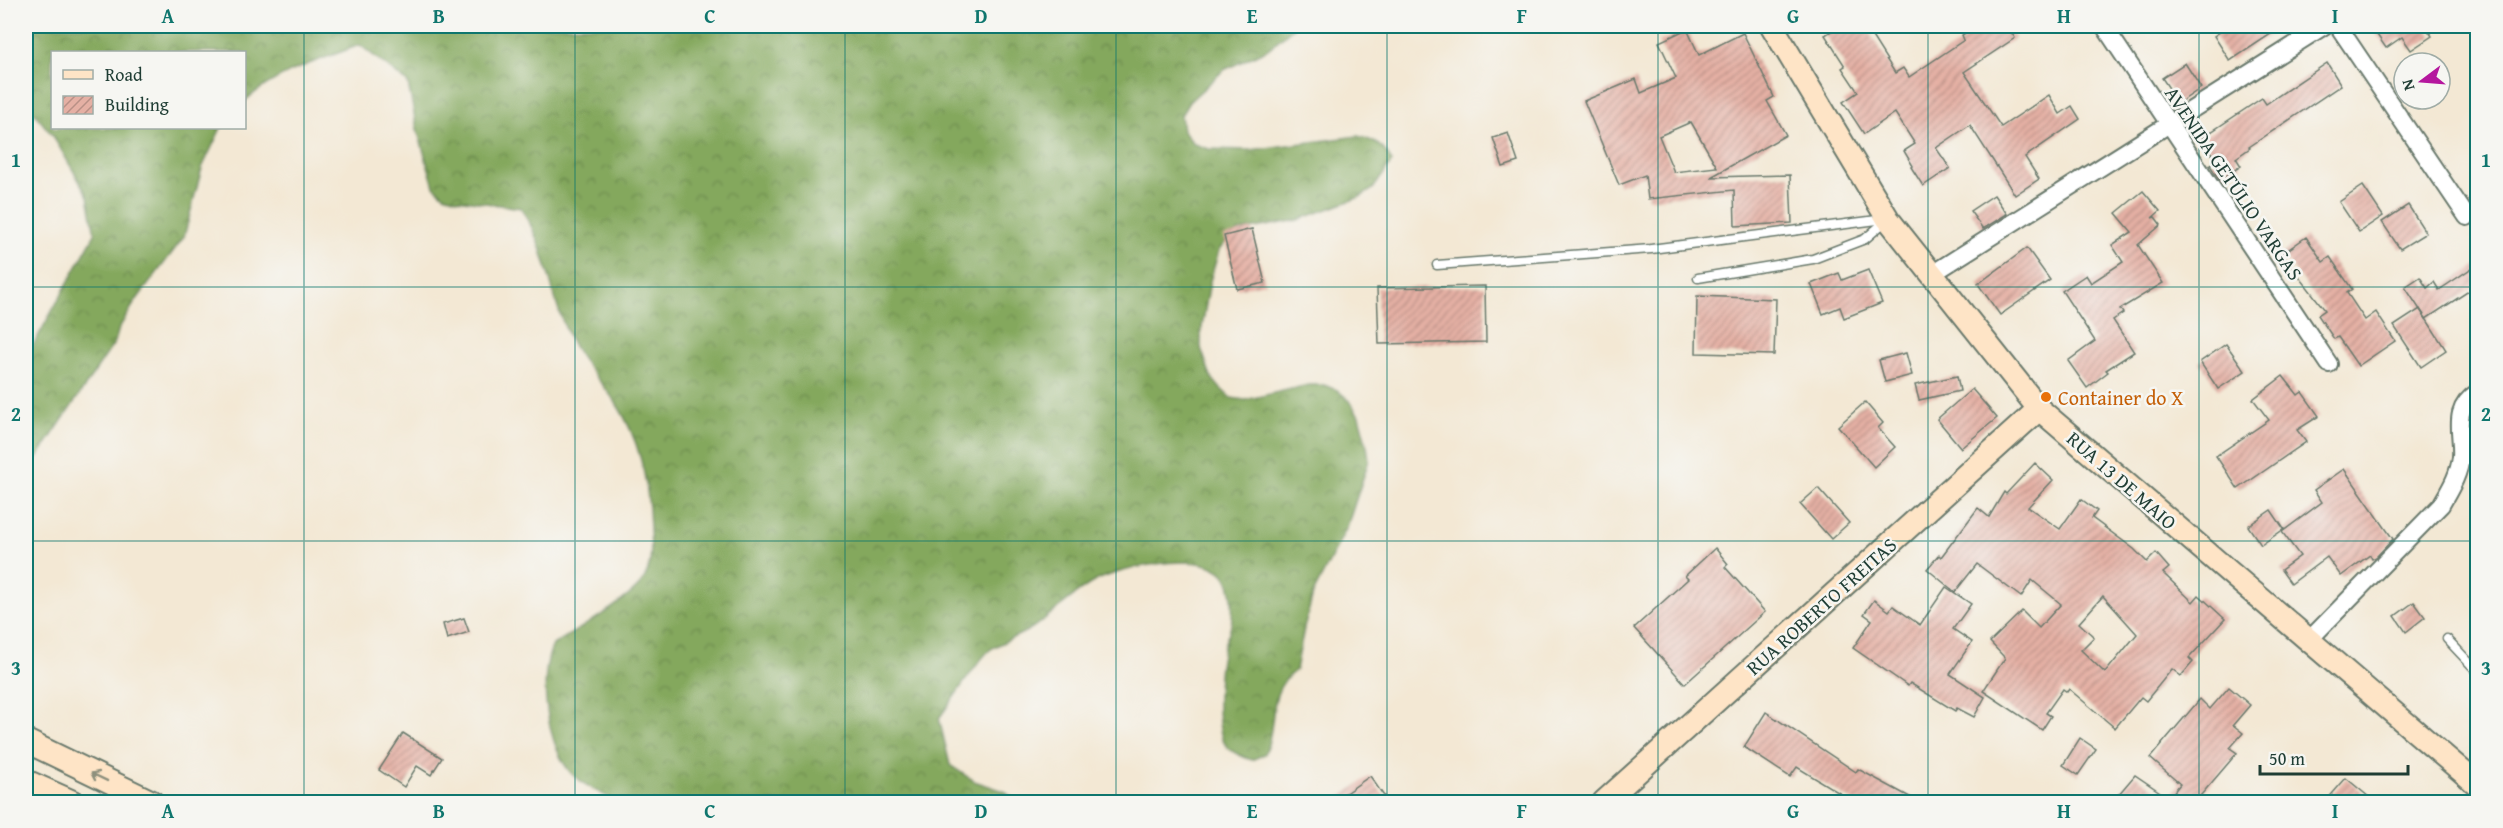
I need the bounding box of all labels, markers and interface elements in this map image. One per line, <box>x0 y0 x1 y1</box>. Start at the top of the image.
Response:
text: A <box>162 1 175 30</box>
text: B <box>433 1 445 30</box>
text: C <box>704 1 716 30</box>
text: D <box>974 1 988 30</box>
text: E <box>1247 1 1258 30</box>
text: F <box>1517 1 1527 30</box>
text: G <box>1787 1 1799 30</box>
text: H <box>2057 1 2071 30</box>
text: I <box>2332 1 2338 30</box>
legend <box>51 51 246 129</box>
north arrow <box>2392 51 2452 111</box>
text: Road <box>105 61 143 88</box>
text: N <box>2394 76 2421 94</box>
street label: AVENIDA GETÚLIO VARGAS <box>2158 80 2310 286</box>
text: Building <box>105 91 169 118</box>
text: 1 <box>11 145 21 174</box>
text: 1 <box>2481 145 2491 174</box>
place label: Container do X <box>2058 383 2184 412</box>
marker: Container do X <box>2039 390 2053 404</box>
text: 2 <box>11 399 21 428</box>
text: 2 <box>2481 399 2491 428</box>
street label: RUA 13 DE MAIO <box>2061 424 2183 536</box>
street label: RUA ROBERTO FREITAS <box>1739 530 1903 682</box>
text: 3 <box>11 653 21 682</box>
text: 3 <box>2481 653 2491 682</box>
scale bar <box>2260 738 2408 776</box>
text: 50 m <box>2269 745 2305 772</box>
one-way arrow <box>91 770 109 782</box>
text: A <box>162 796 175 825</box>
text: B <box>433 796 445 825</box>
text: C <box>704 796 716 825</box>
text: D <box>974 796 988 825</box>
text: E <box>1247 796 1258 825</box>
text: F <box>1517 796 1527 825</box>
text: G <box>1787 796 1799 825</box>
text: H <box>2057 796 2071 825</box>
text: I <box>2332 796 2338 825</box>

